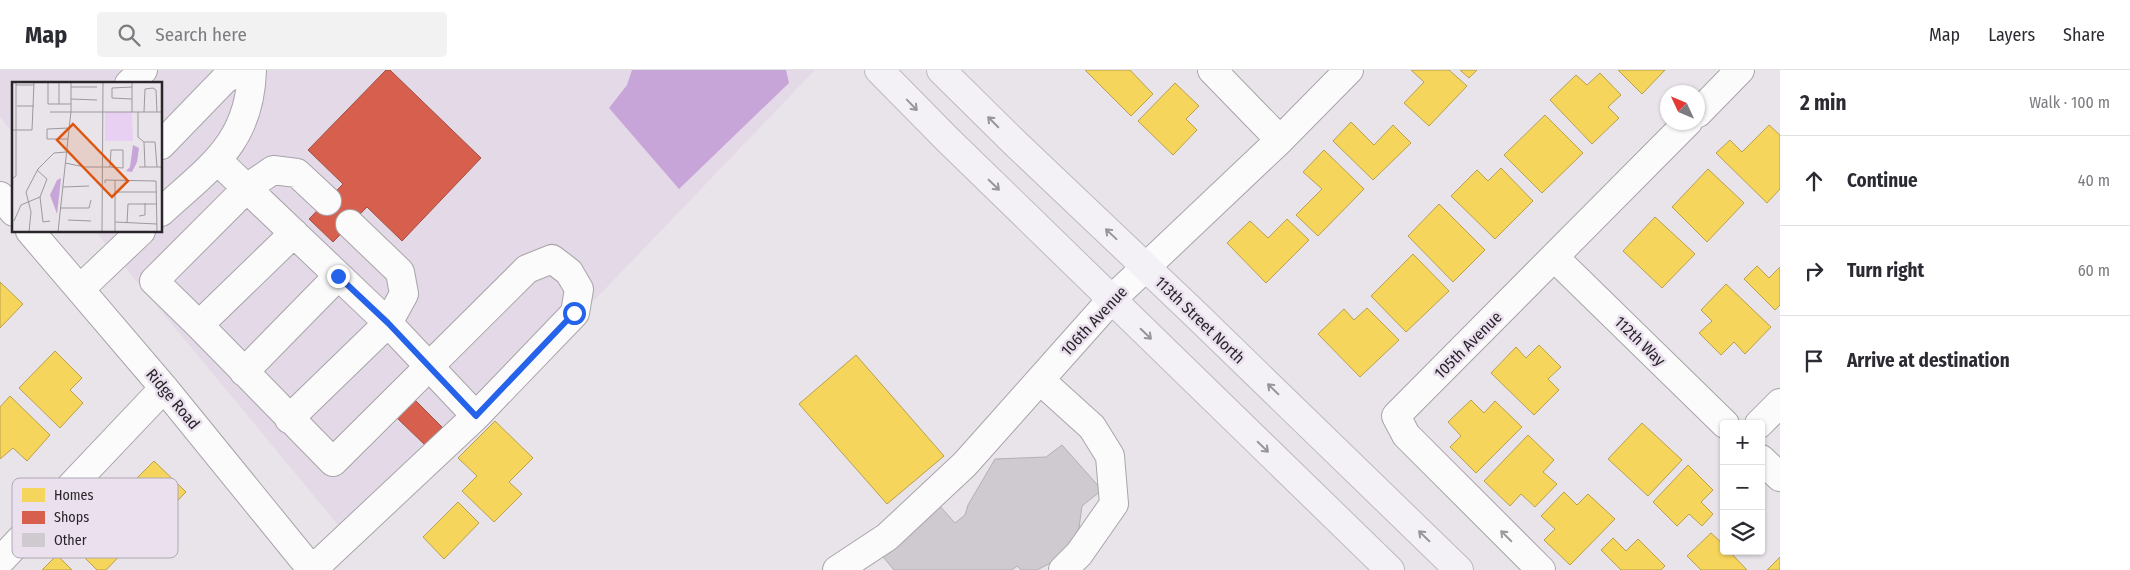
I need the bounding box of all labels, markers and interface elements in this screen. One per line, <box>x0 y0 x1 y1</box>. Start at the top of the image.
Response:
search box <box>97 12 447 57</box>
text: Map <box>25 21 67 49</box>
icon: search <box>115 21 143 49</box>
text: Search here <box>155 23 247 46</box>
text: Map <box>1929 24 1960 46</box>
text: Layers <box>1988 24 2035 46</box>
text: Share <box>2063 24 2105 46</box>
inset map <box>12 82 162 232</box>
north arrow <box>1660 85 1705 130</box>
text: 2 min <box>1800 90 1847 116</box>
text: Walk · 100 m <box>2029 93 2110 112</box>
one-way arrow <box>906 99 918 111</box>
one-way arrow <box>987 116 1000 128</box>
icon: ahead <box>1800 167 1828 195</box>
text: Continue <box>1847 169 1918 192</box>
text: 40 m <box>2078 171 2110 190</box>
one-way arrow <box>988 179 1000 192</box>
one-way arrow <box>1104 228 1117 240</box>
icon: right <box>1800 257 1828 285</box>
text: Turn right <box>1847 259 1924 282</box>
text: 60 m <box>2078 261 2110 280</box>
route end <box>327 265 350 288</box>
street label: 113th Street North <box>1151 272 1249 368</box>
street label: 106th Avenue <box>1057 282 1131 360</box>
route start <box>563 302 586 325</box>
street label: 105th Avenue <box>1430 307 1506 383</box>
street label: 112th Way <box>1611 312 1670 370</box>
one-way arrow <box>1140 328 1152 340</box>
icon: arrive <box>1800 347 1828 375</box>
text: Arrive at destination <box>1847 349 2010 372</box>
street label: Ridge Road <box>142 365 204 433</box>
one-way arrow <box>1267 383 1279 396</box>
map controls <box>1720 420 1765 555</box>
button: + <box>1720 420 1765 465</box>
one-way arrow <box>1257 441 1269 453</box>
button: − <box>1720 465 1765 510</box>
legend <box>12 478 178 558</box>
text: Homes <box>54 487 94 504</box>
text: Shops <box>54 509 89 526</box>
button: layers <box>1720 510 1765 555</box>
one-way arrow <box>1500 529 1512 542</box>
one-way arrow <box>1417 530 1430 542</box>
text: Other <box>54 532 87 549</box>

